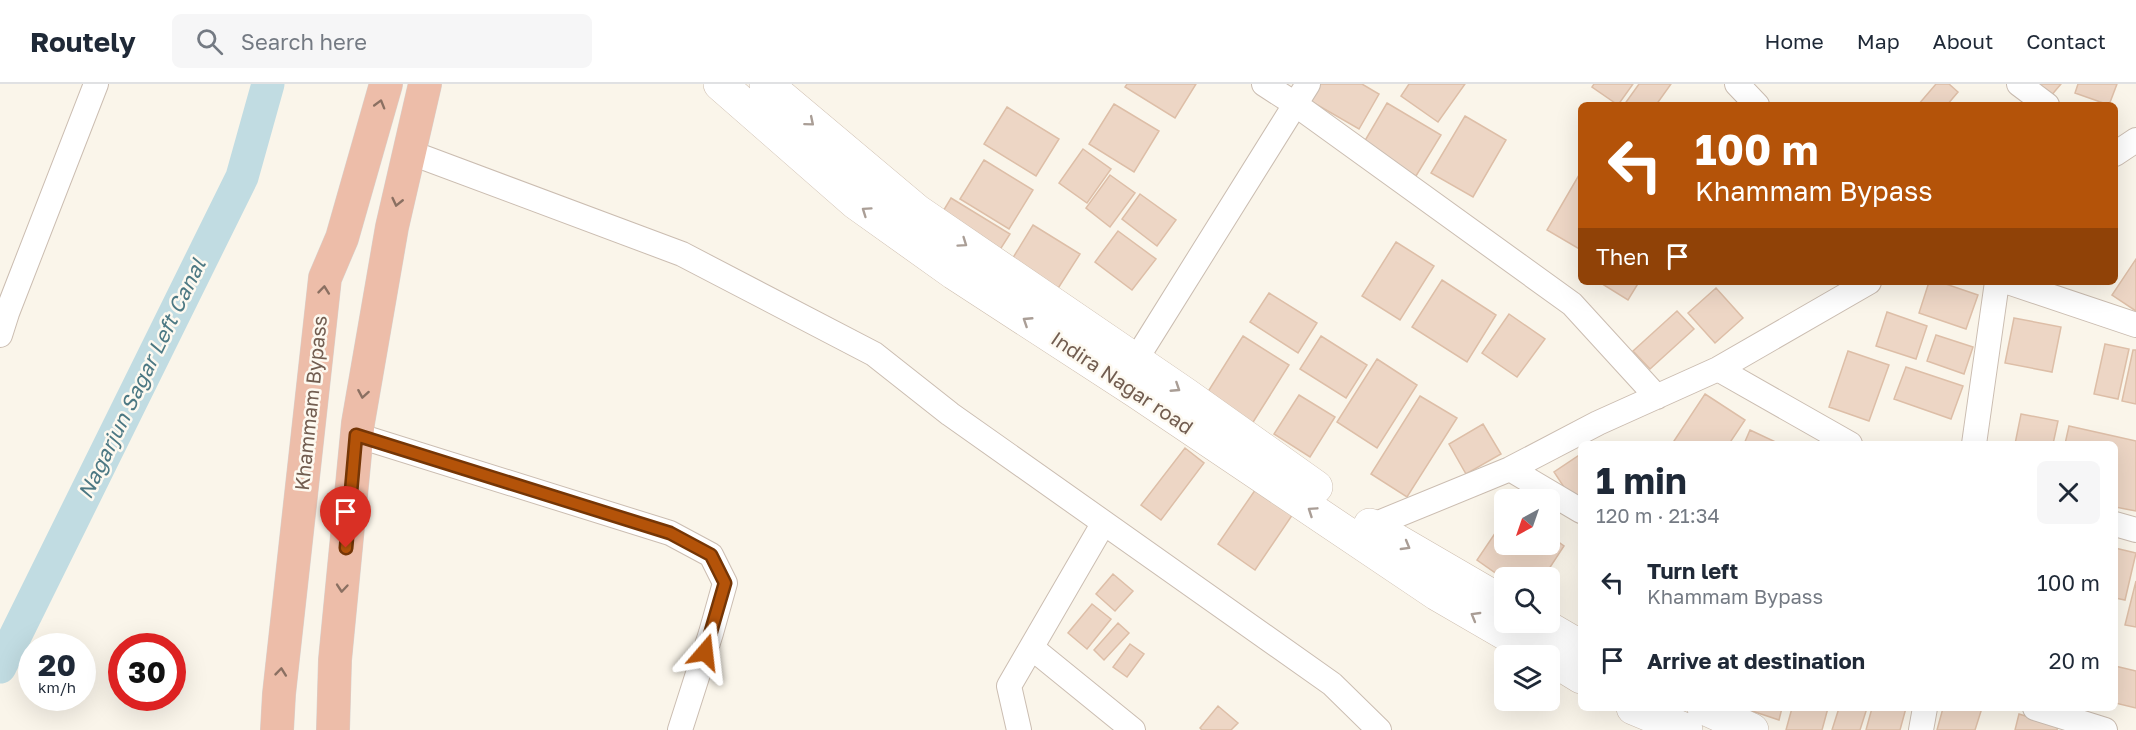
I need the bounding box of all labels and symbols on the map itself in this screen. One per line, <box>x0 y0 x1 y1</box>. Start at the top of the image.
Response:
one-way arrow <box>373 99 385 110</box>
one-way arrow <box>804 114 815 125</box>
one-way arrow <box>392 197 405 207</box>
one-way arrow <box>862 207 873 218</box>
one-way arrow <box>956 236 967 247</box>
water label: Nagarjun Sagar Left Canal <box>72 253 211 503</box>
one-way arrow <box>317 285 329 295</box>
street label: Khammam Bypass <box>289 314 331 492</box>
one-way arrow <box>1023 316 1033 328</box>
street label: Indira Nagar road <box>1047 326 1198 439</box>
one-way arrow <box>1170 381 1180 393</box>
one-way arrow <box>357 389 370 399</box>
pin <box>320 486 371 548</box>
north arrow <box>1494 489 1560 555</box>
one-way arrow <box>1307 507 1318 518</box>
one-way arrow <box>1400 539 1410 550</box>
one-way arrow <box>336 583 349 592</box>
one-way arrow <box>1471 612 1482 623</box>
position arrow <box>673 620 737 684</box>
speed limit sign: 30 <box>108 633 186 711</box>
one-way arrow <box>275 667 287 676</box>

